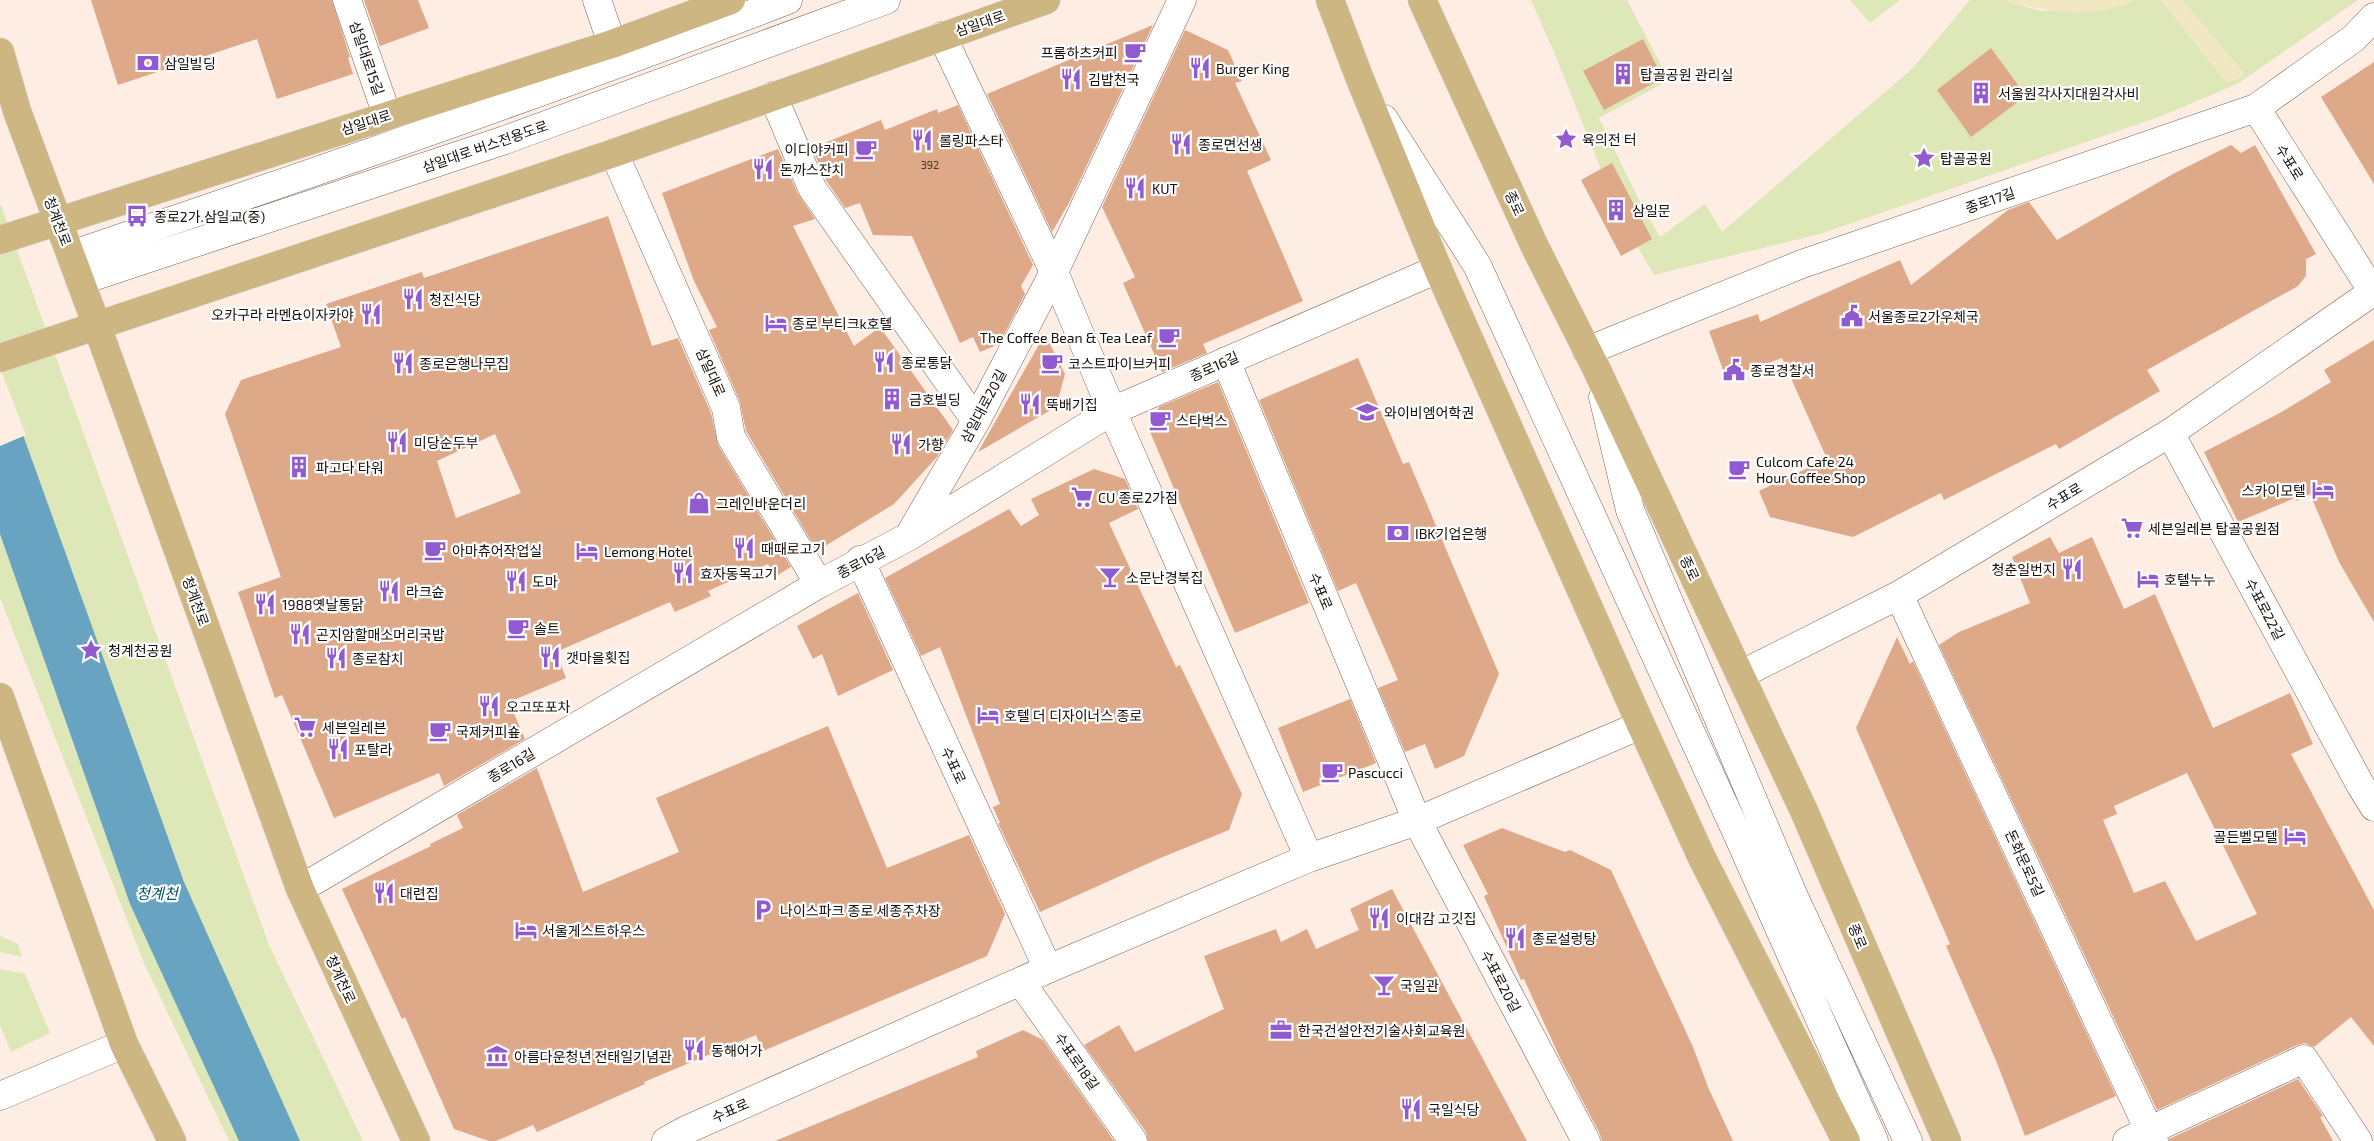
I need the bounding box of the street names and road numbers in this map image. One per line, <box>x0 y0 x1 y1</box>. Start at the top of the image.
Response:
street label: 삼일대로 <box>953 7 1007 39</box>
street label: 삼일대로15길 <box>346 19 388 97</box>
street label: 삼일대로 <box>339 106 393 138</box>
street label: 삼일대로 버스전용도로 <box>420 116 550 176</box>
street label: 수표로 <box>2273 141 2308 183</box>
street label: 종로17길 <box>1963 184 2017 216</box>
street label: 종로 <box>1502 188 1528 218</box>
street label: 청계천로 <box>41 194 75 248</box>
street label: 삼일대로 <box>693 345 729 399</box>
street label: 종로16길 <box>1187 348 1241 384</box>
street label: 삼일대로20길 <box>957 366 1009 446</box>
street label: 수표로 <box>2043 479 2085 513</box>
street label: 종로16길 <box>834 542 888 582</box>
street label: 종로 <box>1677 553 1703 583</box>
street label: 수표로 <box>1306 570 1336 612</box>
street label: 청계천로 <box>179 574 213 628</box>
street label: 수표로22길 <box>2242 575 2288 643</box>
street label: 종로16길 <box>484 744 538 786</box>
street label: 수표로 <box>938 744 970 786</box>
street label: 돈화문로5길 <box>2002 827 2048 899</box>
street label: 종로 <box>1845 921 1871 951</box>
street label: 수표로20길 <box>1478 947 1524 1015</box>
street label: 청계천로 <box>322 952 360 1006</box>
street label: 수표로18길 <box>1051 1029 1103 1093</box>
street label: 수표로 <box>709 1094 751 1126</box>

